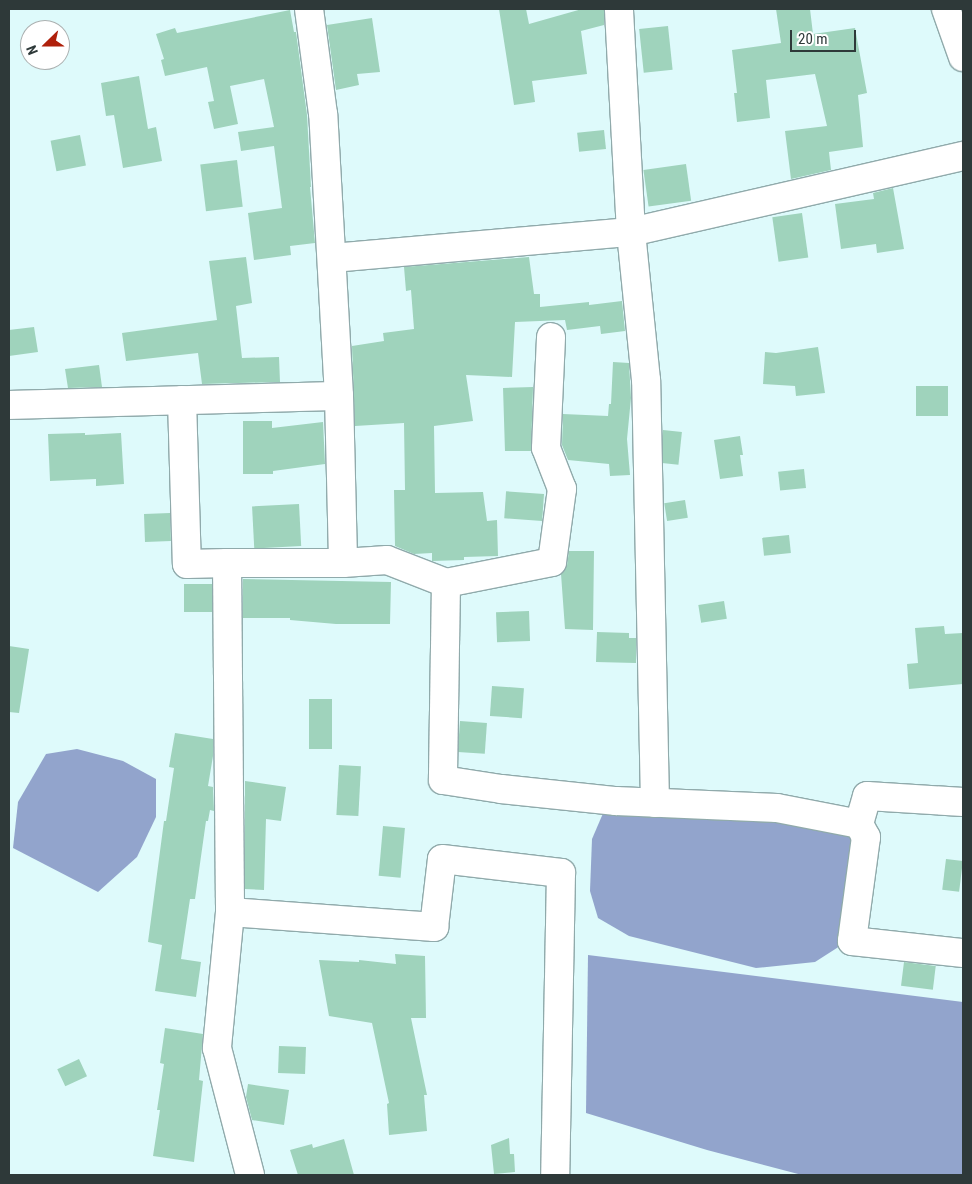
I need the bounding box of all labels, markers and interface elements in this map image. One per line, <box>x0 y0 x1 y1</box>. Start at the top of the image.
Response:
north arrow <box>20 20 70 70</box>
scale bar <box>792 20 858 52</box>
text: 20 m <box>798 30 828 48</box>
text: N <box>23 43 41 57</box>

